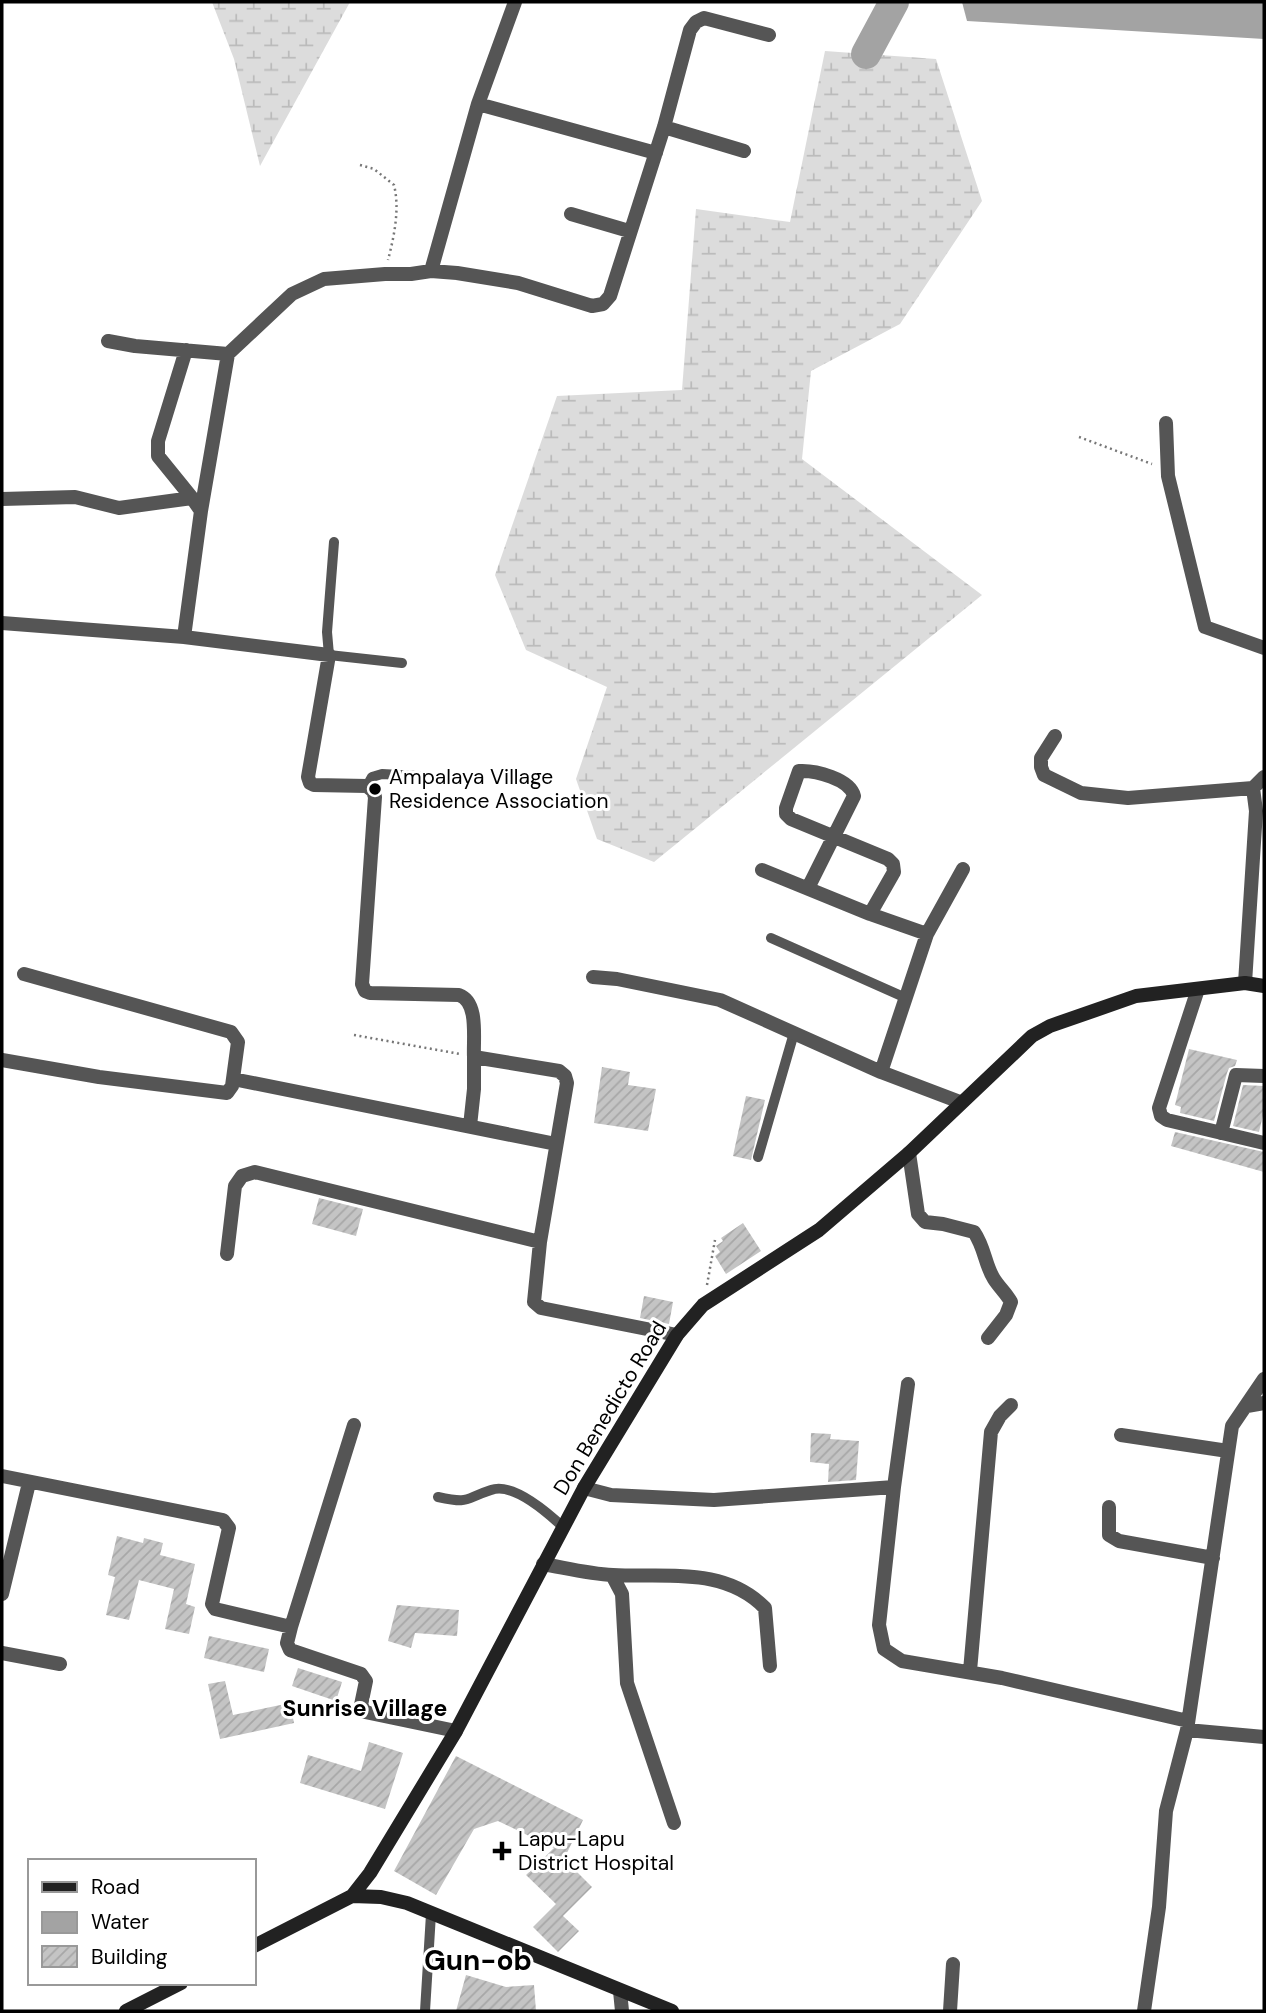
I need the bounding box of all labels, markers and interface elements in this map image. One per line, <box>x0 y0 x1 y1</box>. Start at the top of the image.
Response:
place label: Ampalaya Village Residence Association <box>389 763 608 815</box>
marker: Ampalaya Village Residence Association <box>367 781 383 797</box>
street label: Don Benedicto Road <box>547 1316 673 1500</box>
district label: Sunrise Village <box>283 1693 447 1723</box>
place label: Lapu-Lapu District Hospital <box>518 1825 674 1877</box>
marker: Lapu-Lapu District Hospital <box>492 1841 512 1861</box>
legend <box>28 1859 256 1985</box>
text: Road <box>91 1873 140 1901</box>
text: Water <box>91 1908 149 1936</box>
district label: Gun-ob <box>424 1942 532 1979</box>
text: Building <box>91 1943 168 1971</box>

